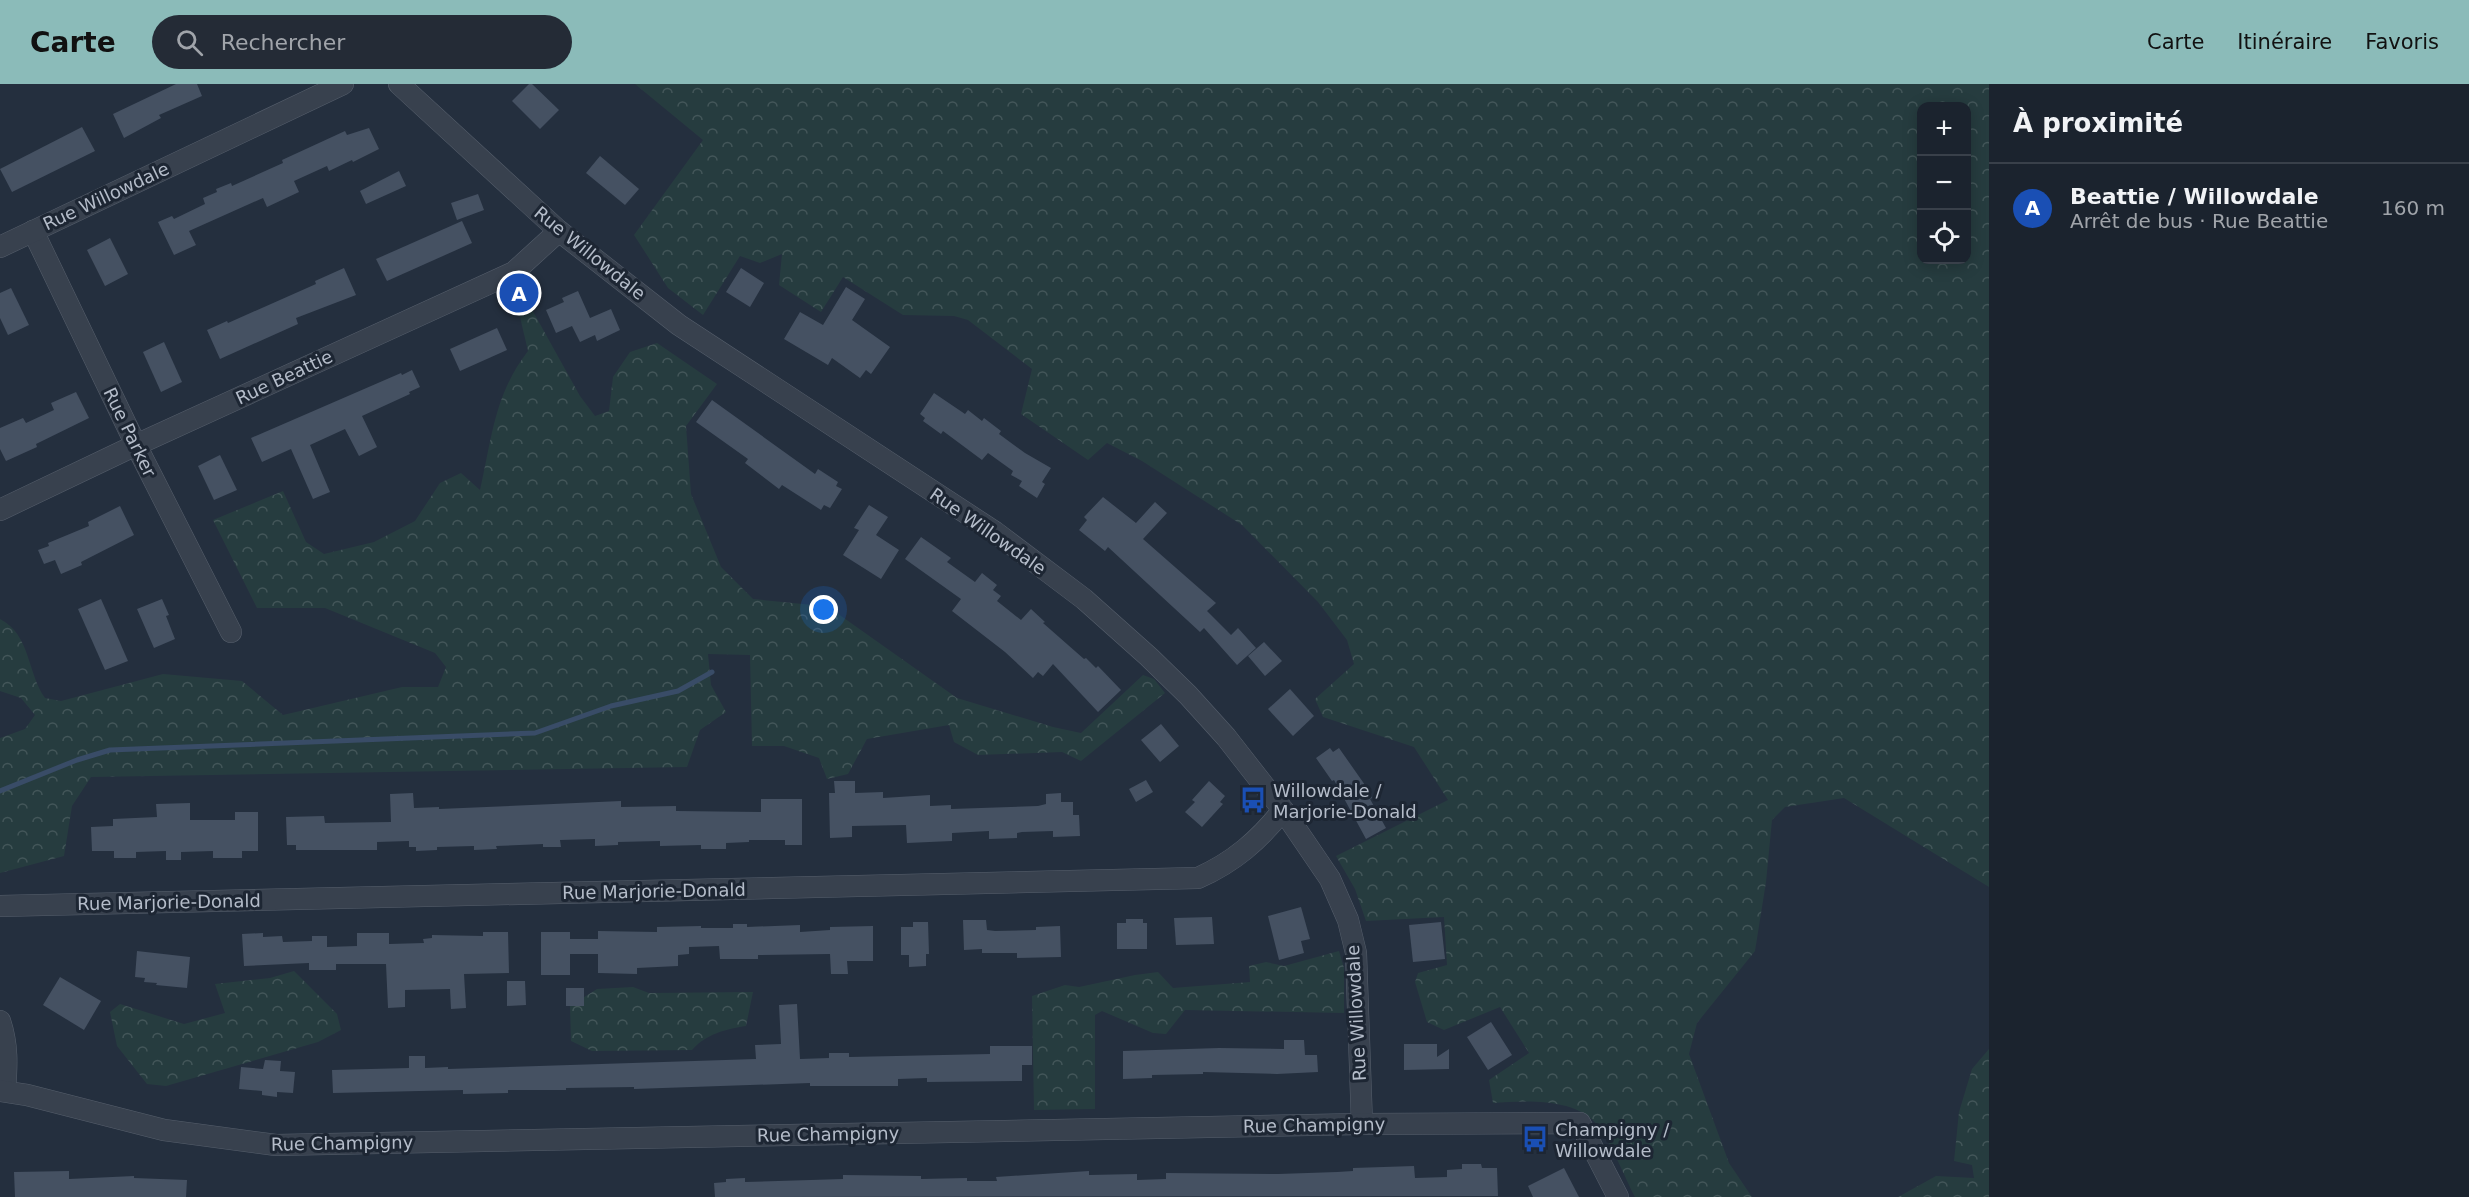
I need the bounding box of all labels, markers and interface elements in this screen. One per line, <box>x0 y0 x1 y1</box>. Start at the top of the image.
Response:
search box <box>152 15 572 69</box>
text: Carte <box>30 26 116 59</box>
icon: search <box>173 26 206 59</box>
text: Rechercher <box>221 30 345 55</box>
text: Carte <box>2147 30 2204 54</box>
text: Itinéraire <box>2237 30 2332 54</box>
text: Favoris <box>2365 30 2439 54</box>
map controls <box>1917 102 1971 264</box>
button: + <box>1917 102 1971 156</box>
text: À proximité <box>2013 108 2183 138</box>
button: − <box>1917 156 1971 210</box>
street label: Rue Willowdale <box>40 158 172 234</box>
text: Beattie / Willowdale <box>2070 184 2319 209</box>
text: A <box>2025 196 2040 220</box>
text: 160 m <box>2381 196 2445 220</box>
street label: Rue Willowdale <box>530 202 650 304</box>
text: Arrêt de bus · Rue Beattie <box>2070 209 2328 233</box>
button: locate <box>1917 210 1971 264</box>
pin: A <box>500 270 538 316</box>
street label: Rue Beattie <box>232 345 336 409</box>
street label: Rue Parker <box>99 384 161 481</box>
street label: Rue Willowdale <box>926 483 1050 579</box>
your location <box>809 595 838 624</box>
place label: Willowdale / Marjorie-Donald <box>1273 780 1417 822</box>
bus stop icon: Willowdale / Marjorie-Donald <box>1238 785 1268 815</box>
street label: Rue Marjorie-Donald <box>562 879 746 903</box>
street label: Rue Marjorie-Donald <box>77 890 261 914</box>
street label: Rue Willowdale <box>1342 944 1370 1082</box>
street label: Rue Champigny <box>1243 1113 1386 1137</box>
place label: Champigny / Willowdale <box>1555 1119 1670 1161</box>
street label: Rue Champigny <box>757 1122 900 1146</box>
bus stop icon: Champigny / Willowdale <box>1520 1124 1550 1154</box>
street label: Rue Champigny <box>271 1131 414 1155</box>

